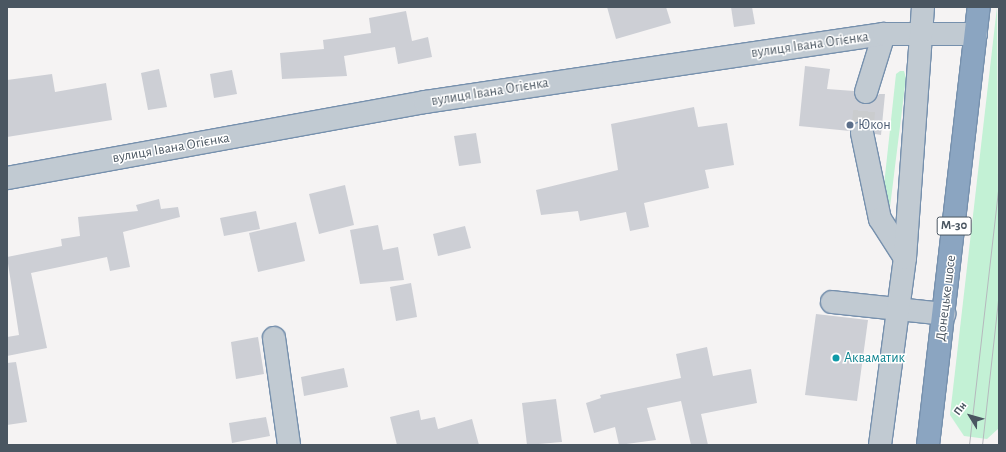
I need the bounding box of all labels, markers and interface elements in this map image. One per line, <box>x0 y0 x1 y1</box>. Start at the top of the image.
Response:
street label: вулиця Івана Огієнка <box>750 28 870 62</box>
street label: вулиця Івана Огієнка <box>430 74 550 110</box>
place label: Юкон <box>858 117 891 133</box>
marker: Юкон <box>845 120 855 130</box>
street label: вулиця Івана Огієнка <box>111 129 231 167</box>
road number: М-30 <box>936 215 972 237</box>
street label: Донецьке шосе <box>932 254 960 342</box>
place label: Акваматик <box>844 350 905 366</box>
marker: Акваматик <box>831 353 841 363</box>
north arrow <box>950 396 990 436</box>
text: Пн <box>952 400 968 417</box>

